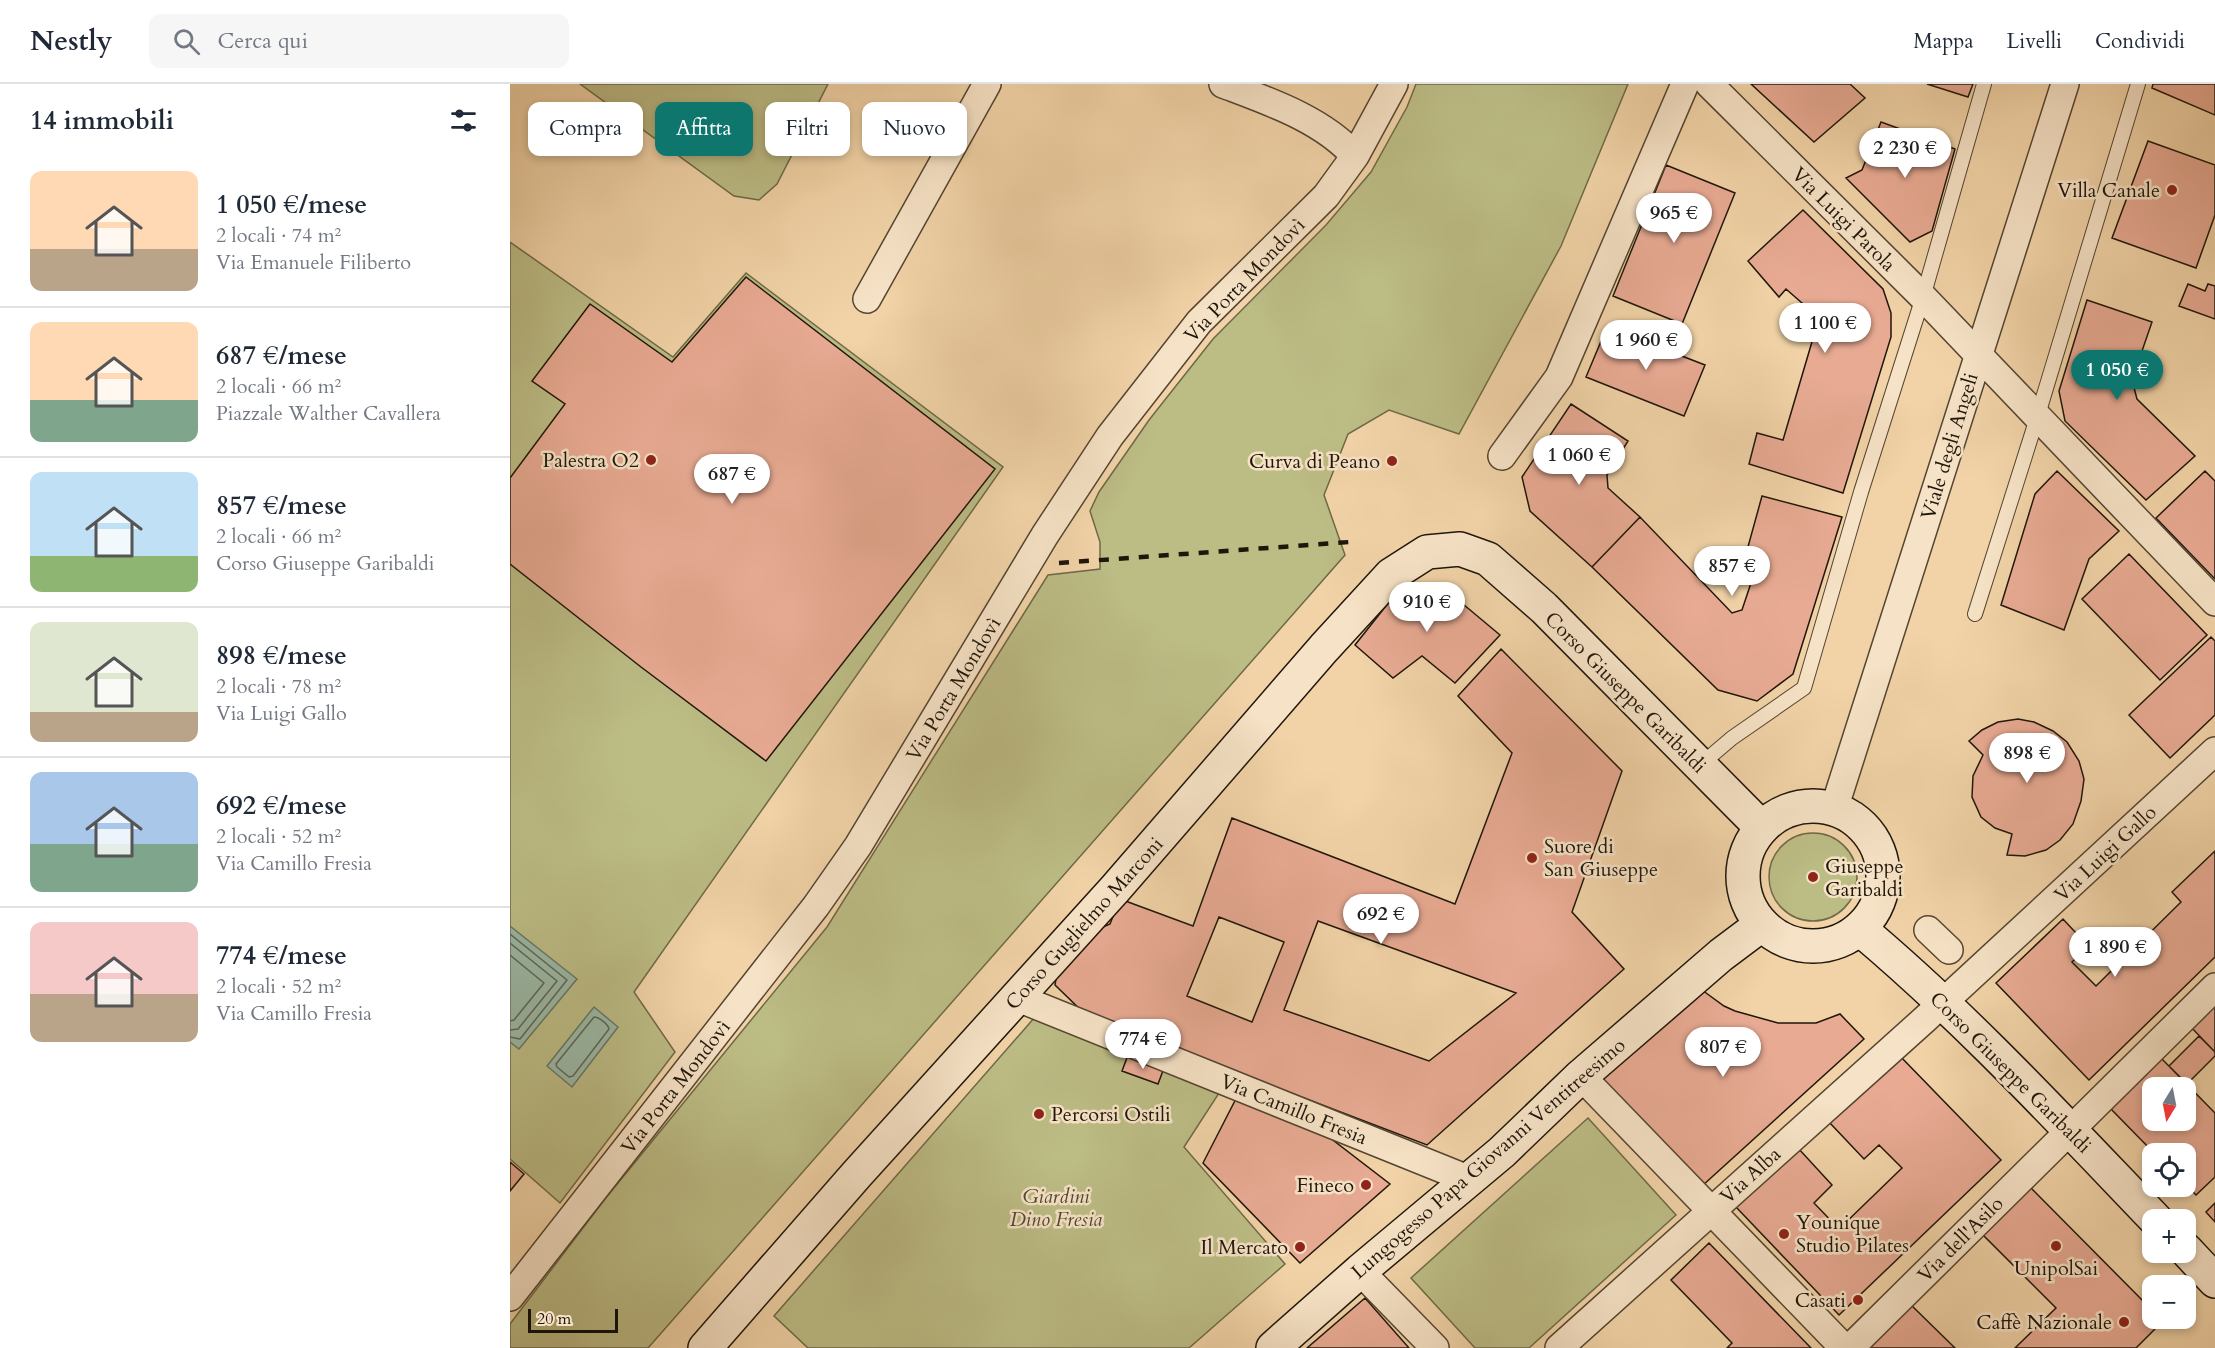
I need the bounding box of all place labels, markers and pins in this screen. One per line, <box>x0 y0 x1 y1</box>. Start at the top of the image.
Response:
pin: 2 230 € <box>1850 128 1960 179</box>
place label: Villa Canale <box>2057 177 2160 204</box>
marker: Villa Canale <box>2165 183 2179 197</box>
pin: 965 € <box>1632 193 1716 244</box>
pin: 1 100 € <box>1770 303 1880 354</box>
pin: 1 960 € <box>1591 320 1701 371</box>
pin: 1 050 € <box>2062 350 2172 401</box>
pin: 1 060 € <box>1524 435 1634 486</box>
place label: Palestra O2 <box>543 447 639 474</box>
place label: Curva di Peano <box>1249 448 1380 475</box>
marker: Palestra O2 <box>644 453 658 467</box>
pin: 687 € <box>690 454 774 505</box>
marker: Curva di Peano <box>1385 454 1399 468</box>
pin: 857 € <box>1690 546 1774 597</box>
pin: 910 € <box>1385 582 1469 633</box>
pin: 898 € <box>1985 733 2069 784</box>
place label: Suore di San Giuseppe <box>1544 833 1658 883</box>
marker: Suore di San Giuseppe <box>1525 851 1539 865</box>
place label: Giuseppe Garibaldi <box>1825 853 1904 903</box>
marker: Giuseppe Garibaldi <box>1806 870 1820 884</box>
pin: 692 € <box>1339 894 1423 945</box>
pin: 1 890 € <box>2060 927 2170 978</box>
pin: 774 € <box>1101 1019 1185 1070</box>
pin: 807 € <box>1681 1027 1765 1078</box>
place label: Percorsi Ostili <box>1051 1101 1171 1128</box>
marker: Percorsi Ostili <box>1032 1107 1046 1121</box>
place label: Fineco <box>1297 1172 1354 1199</box>
marker: Fineco <box>1359 1178 1373 1192</box>
place label: Younique Studio Pilates <box>1796 1209 1909 1259</box>
marker: Younique Studio Pilates <box>1777 1227 1791 1241</box>
place label: Il Mercato <box>1201 1234 1288 1261</box>
marker: UnipolSai <box>2049 1239 2063 1253</box>
marker: Il Mercato <box>1293 1240 1307 1254</box>
place label: UnipolSai <box>2014 1255 2098 1282</box>
place label: Casati <box>1795 1287 1846 1314</box>
marker: Casati <box>1851 1293 1865 1307</box>
place label: Caffè Nazionale <box>1976 1309 2112 1336</box>
marker: Caffè Nazionale <box>2117 1315 2131 1329</box>

